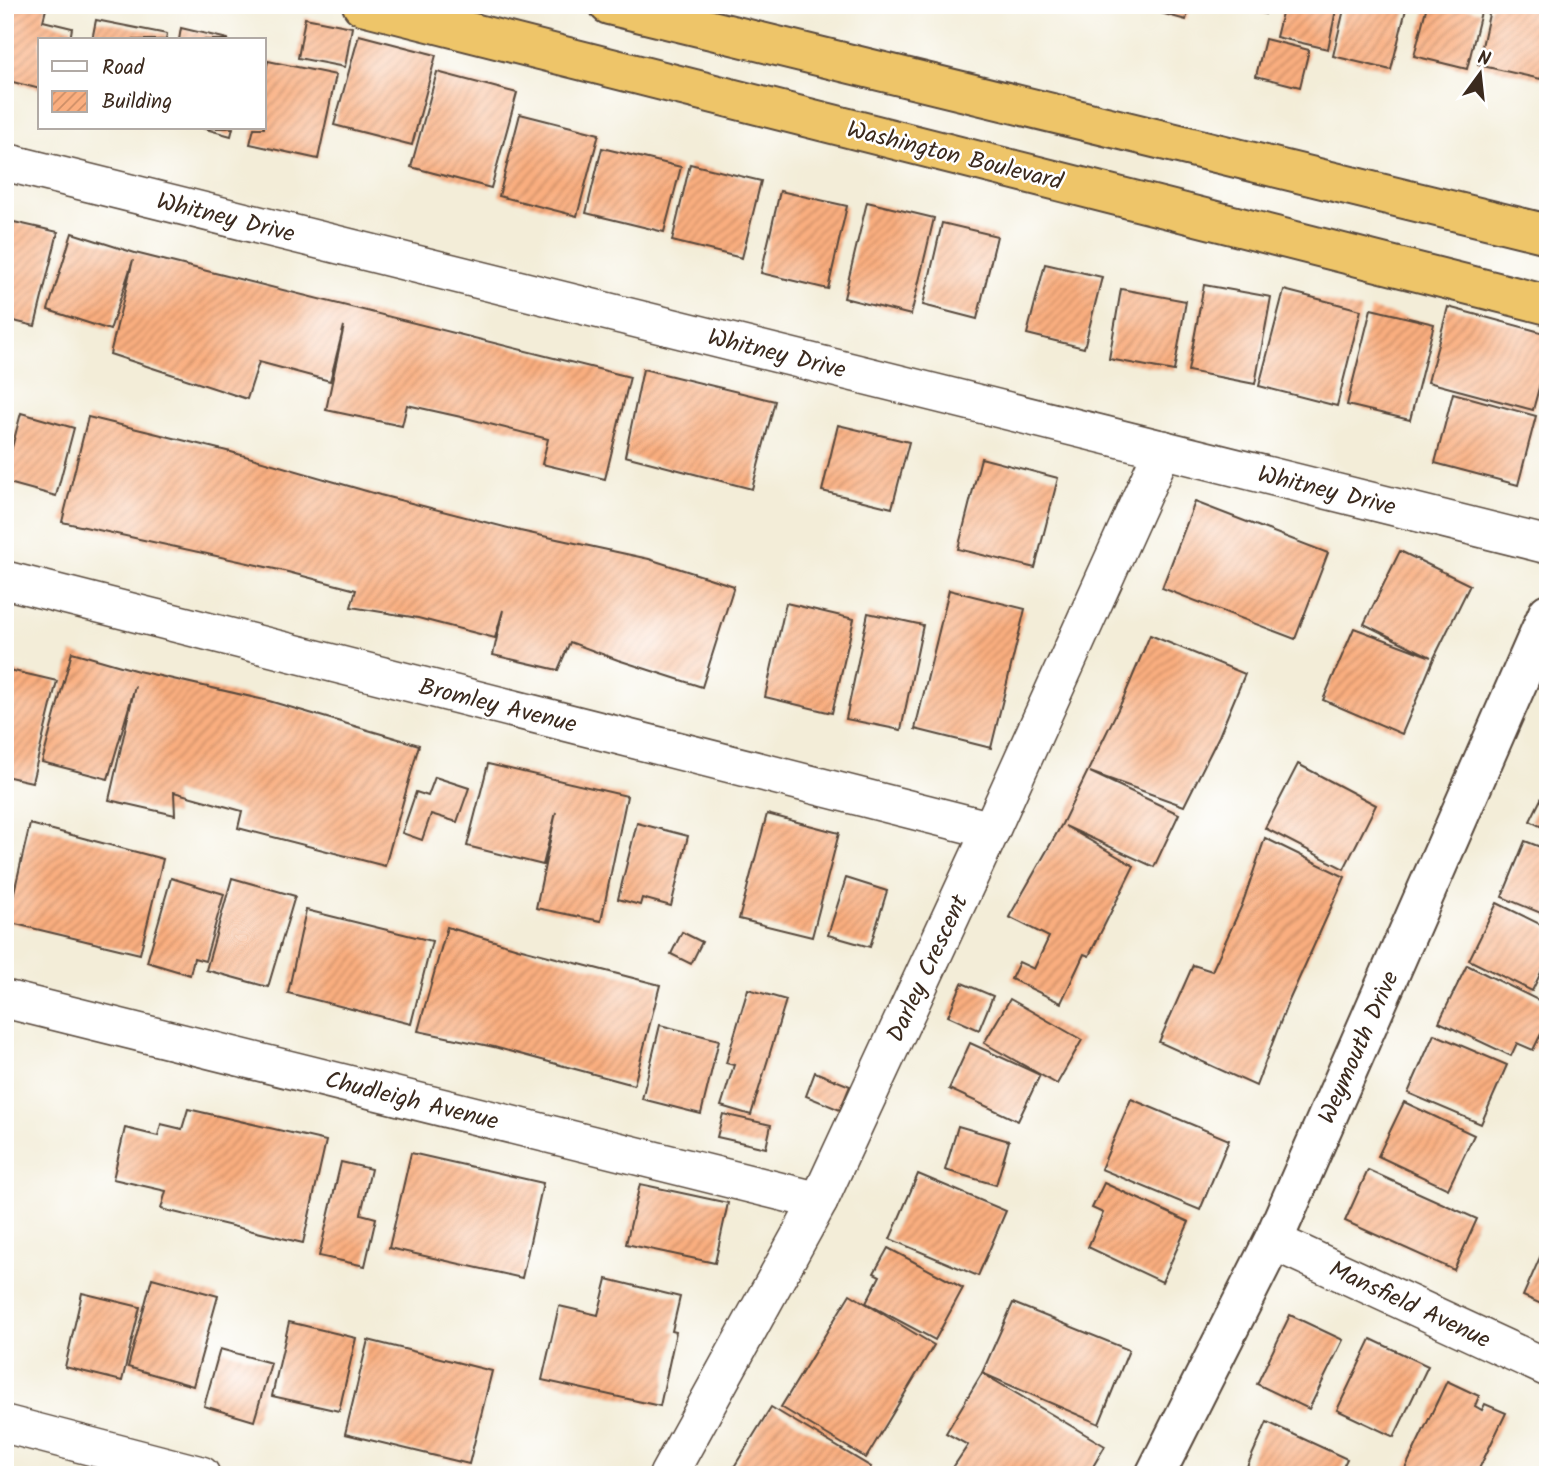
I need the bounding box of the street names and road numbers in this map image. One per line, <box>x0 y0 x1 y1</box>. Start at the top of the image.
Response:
street label: Washington Boulevard <box>843 111 1068 202</box>
street label: Whitney Drive <box>152 182 299 254</box>
street label: Whitney Drive <box>703 318 850 390</box>
street label: Whitney Drive <box>1253 455 1400 527</box>
street label: Bromley Avenue <box>415 668 581 745</box>
street label: Darley Crescent <box>877 888 980 1049</box>
street label: Weymouth Drive <box>1308 965 1411 1131</box>
street label: Chudleigh Avenue <box>321 1061 503 1142</box>
street label: Mansfield Avenue <box>1322 1251 1497 1360</box>

